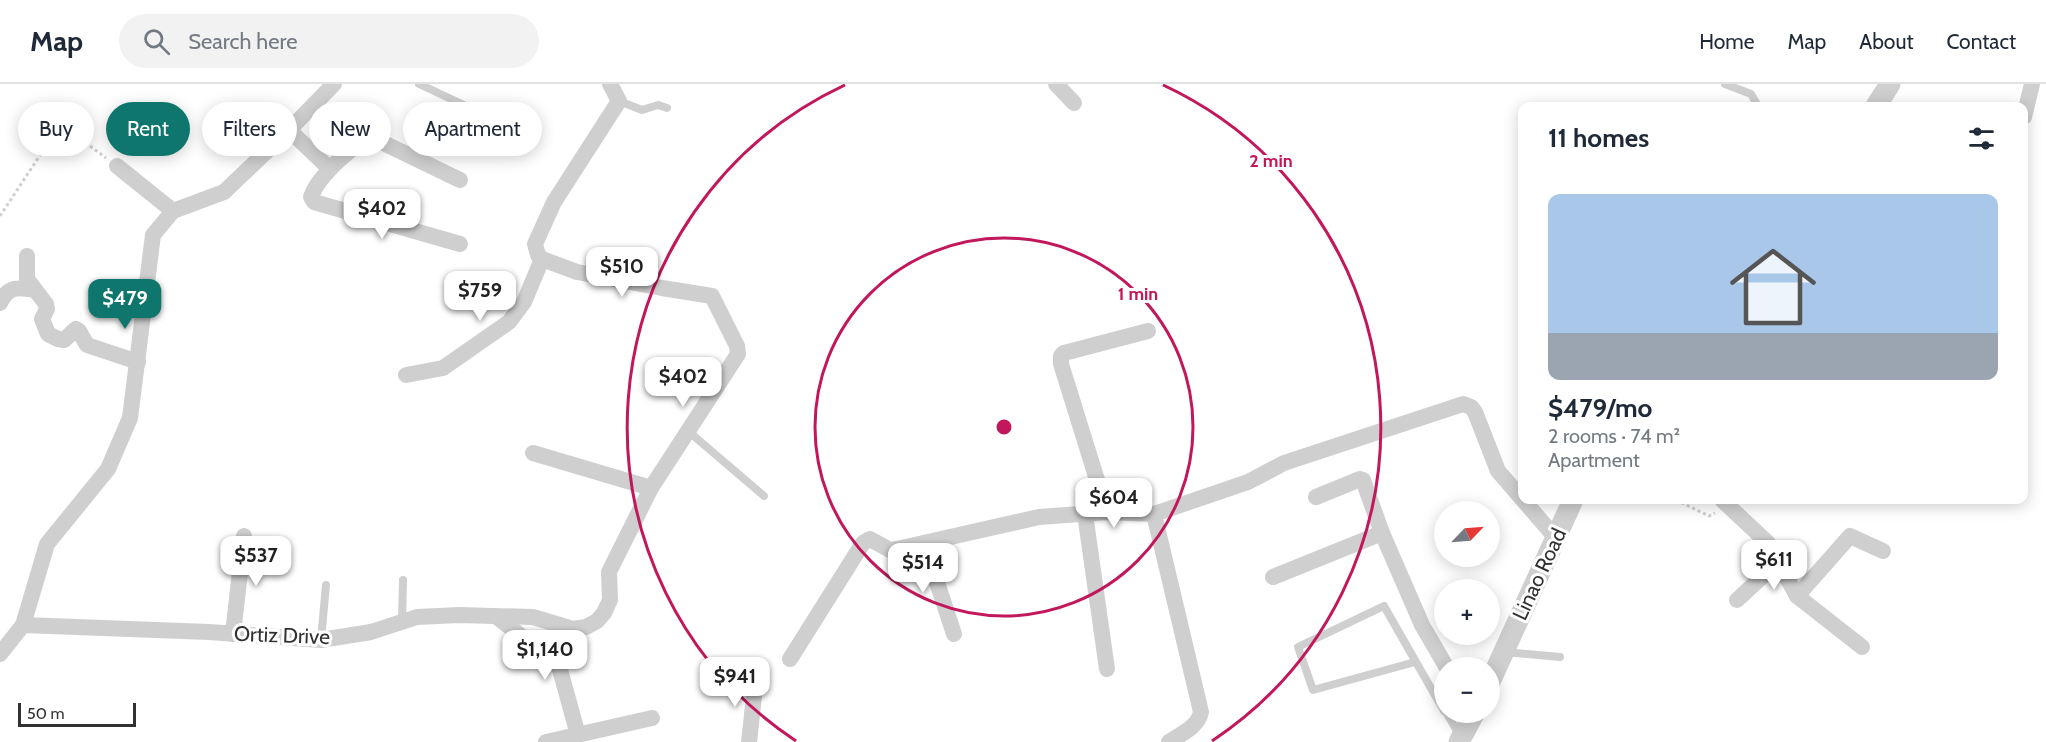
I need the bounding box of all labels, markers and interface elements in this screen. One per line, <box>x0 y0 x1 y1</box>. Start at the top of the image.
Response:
search box <box>119 14 539 68</box>
text: Map <box>30 24 83 58</box>
icon: search <box>140 25 173 58</box>
text: Search here <box>188 28 297 55</box>
text: Home <box>1699 29 1755 54</box>
text: Map <box>1788 29 1826 54</box>
text: About <box>1859 29 1913 54</box>
text: Contact <box>1946 29 2016 54</box>
chip: Buy <box>18 102 94 156</box>
chip: Rent <box>106 102 190 156</box>
chip: Filters <box>202 102 297 156</box>
chip: New <box>309 102 391 156</box>
chip: Apartment <box>403 102 542 156</box>
text: 11 homes <box>1548 122 1649 154</box>
icon: filters <box>1965 122 1998 155</box>
text: 2 min <box>1249 150 1293 172</box>
pin: $402 <box>346 189 418 240</box>
text: $402 <box>358 196 406 220</box>
icon: home <box>1719 233 1827 341</box>
pin: $510 <box>586 247 658 298</box>
text: $510 <box>600 254 644 278</box>
pin: $759 <box>444 271 516 322</box>
text: $759 <box>458 278 502 302</box>
pin: $479 <box>89 279 161 330</box>
text: 1 min <box>1118 283 1158 305</box>
text: $479 <box>102 286 148 310</box>
pin: $402 <box>647 357 719 408</box>
text: $402 <box>659 364 707 388</box>
text: $479/mo <box>1548 392 1652 424</box>
centre of rings <box>994 417 1014 437</box>
text: 2 rooms · 74 m² <box>1548 424 1680 448</box>
text: Apartment <box>1548 448 1640 472</box>
pin: $604 <box>1078 478 1150 529</box>
text: $604 <box>1089 485 1139 509</box>
north arrow <box>1434 501 1500 567</box>
map controls <box>1434 501 1500 723</box>
street label: Linao Road <box>1507 524 1571 624</box>
pin: $537 <box>220 536 292 587</box>
pin: $611 <box>1738 540 1810 591</box>
text: $537 <box>234 543 278 567</box>
pin: $514 <box>887 543 959 594</box>
text: $611 <box>1755 547 1793 571</box>
text: $514 <box>902 550 944 574</box>
button: + <box>1434 579 1500 645</box>
street label: Ortiz Drive <box>234 621 331 649</box>
pin: $1,140 <box>496 630 594 681</box>
text: $1,140 <box>516 637 574 661</box>
pin: $941 <box>699 657 771 708</box>
button: − <box>1434 657 1500 723</box>
text: $941 <box>714 664 756 688</box>
scale bar <box>18 700 136 728</box>
text: 50 m <box>27 704 64 723</box>

